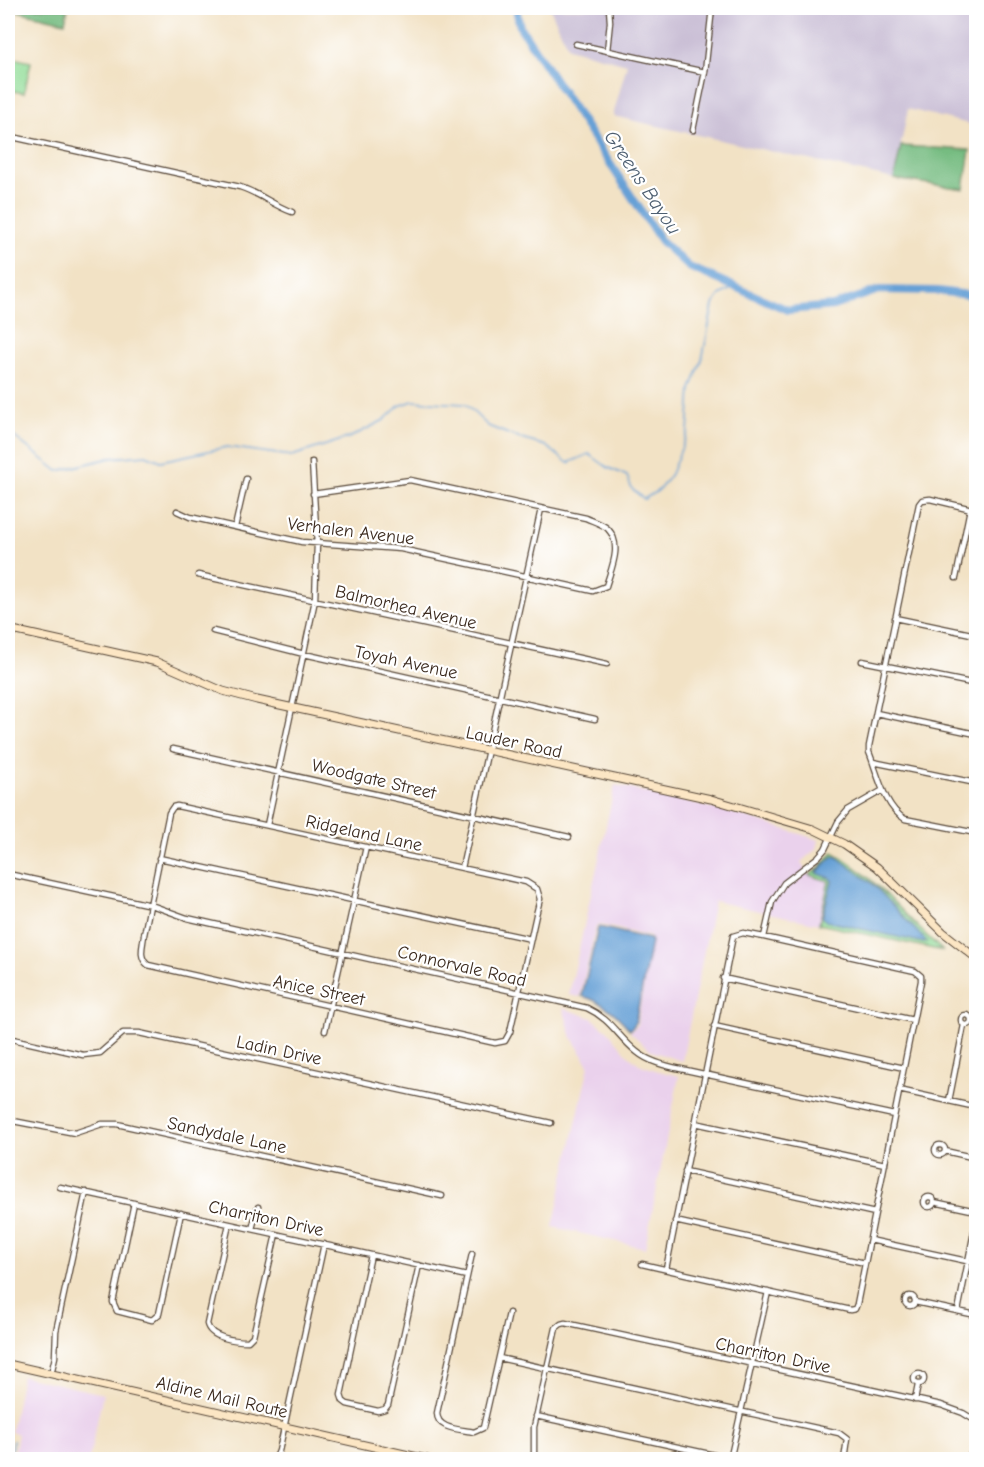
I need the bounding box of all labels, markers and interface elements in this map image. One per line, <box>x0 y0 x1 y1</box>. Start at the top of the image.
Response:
water label: Greens Bayou <box>599 126 686 239</box>
street label: Verhalen Avenue <box>286 513 415 550</box>
street label: Balmorhea Avenue <box>333 581 479 634</box>
street label: Toyah Avenue <box>353 641 459 684</box>
street label: Lauder Road <box>464 722 564 763</box>
street label: Woodgate Street <box>310 755 439 804</box>
street label: Ridgeland Lane <box>304 811 424 856</box>
street label: Connorvale Road <box>395 941 528 992</box>
street label: Anice Street <box>271 971 368 1011</box>
street label: Ladin Drive <box>234 1031 323 1070</box>
street label: Sandydale Lane <box>165 1113 288 1158</box>
street label: Charriton Drive <box>206 1196 325 1241</box>
street label: Charriton Drive <box>713 1333 832 1378</box>
street label: Aldine Mail Route <box>154 1372 290 1423</box>

